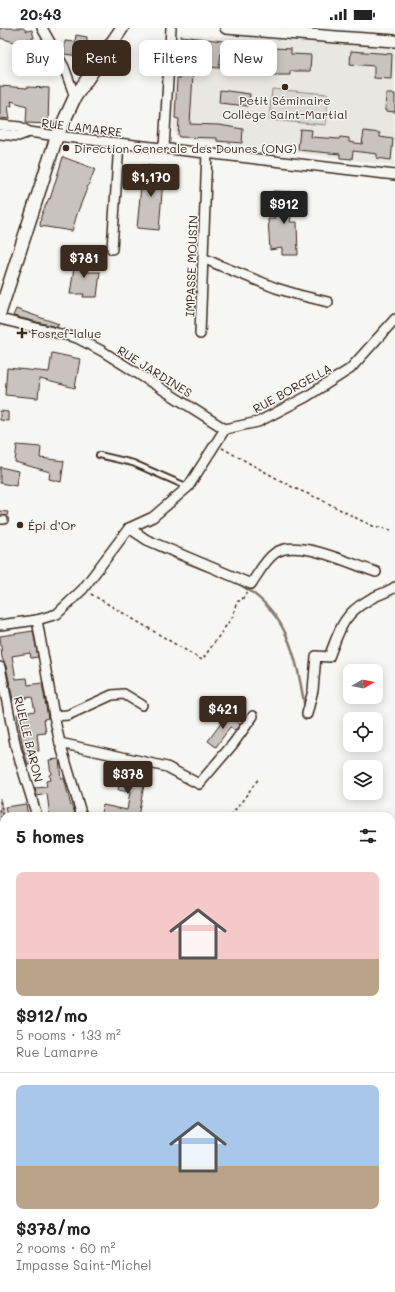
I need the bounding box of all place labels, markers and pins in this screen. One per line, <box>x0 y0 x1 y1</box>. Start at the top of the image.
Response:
marker: Petit Séminaire Collège Saint-Martial <box>280 82 290 92</box>
place label: Petit Séminaire Collège Saint-Martial <box>222 92 348 122</box>
place label: Direction Generale des Dounes (ONG) <box>74 140 297 156</box>
marker: Direction Generale des Dounes (ONG) <box>61 143 71 153</box>
pin: $1,170 <box>118 164 184 198</box>
pin: $912 <box>260 191 308 225</box>
pin: $781 <box>60 245 108 279</box>
place label: Fosref-lalue <box>31 325 101 341</box>
marker: Fosref-lalue <box>16 327 28 339</box>
place label: Épi d’Or <box>28 517 76 533</box>
marker: Épi d’Or <box>15 520 25 530</box>
pin: $421 <box>199 696 247 730</box>
pin: $378 <box>104 761 152 795</box>

